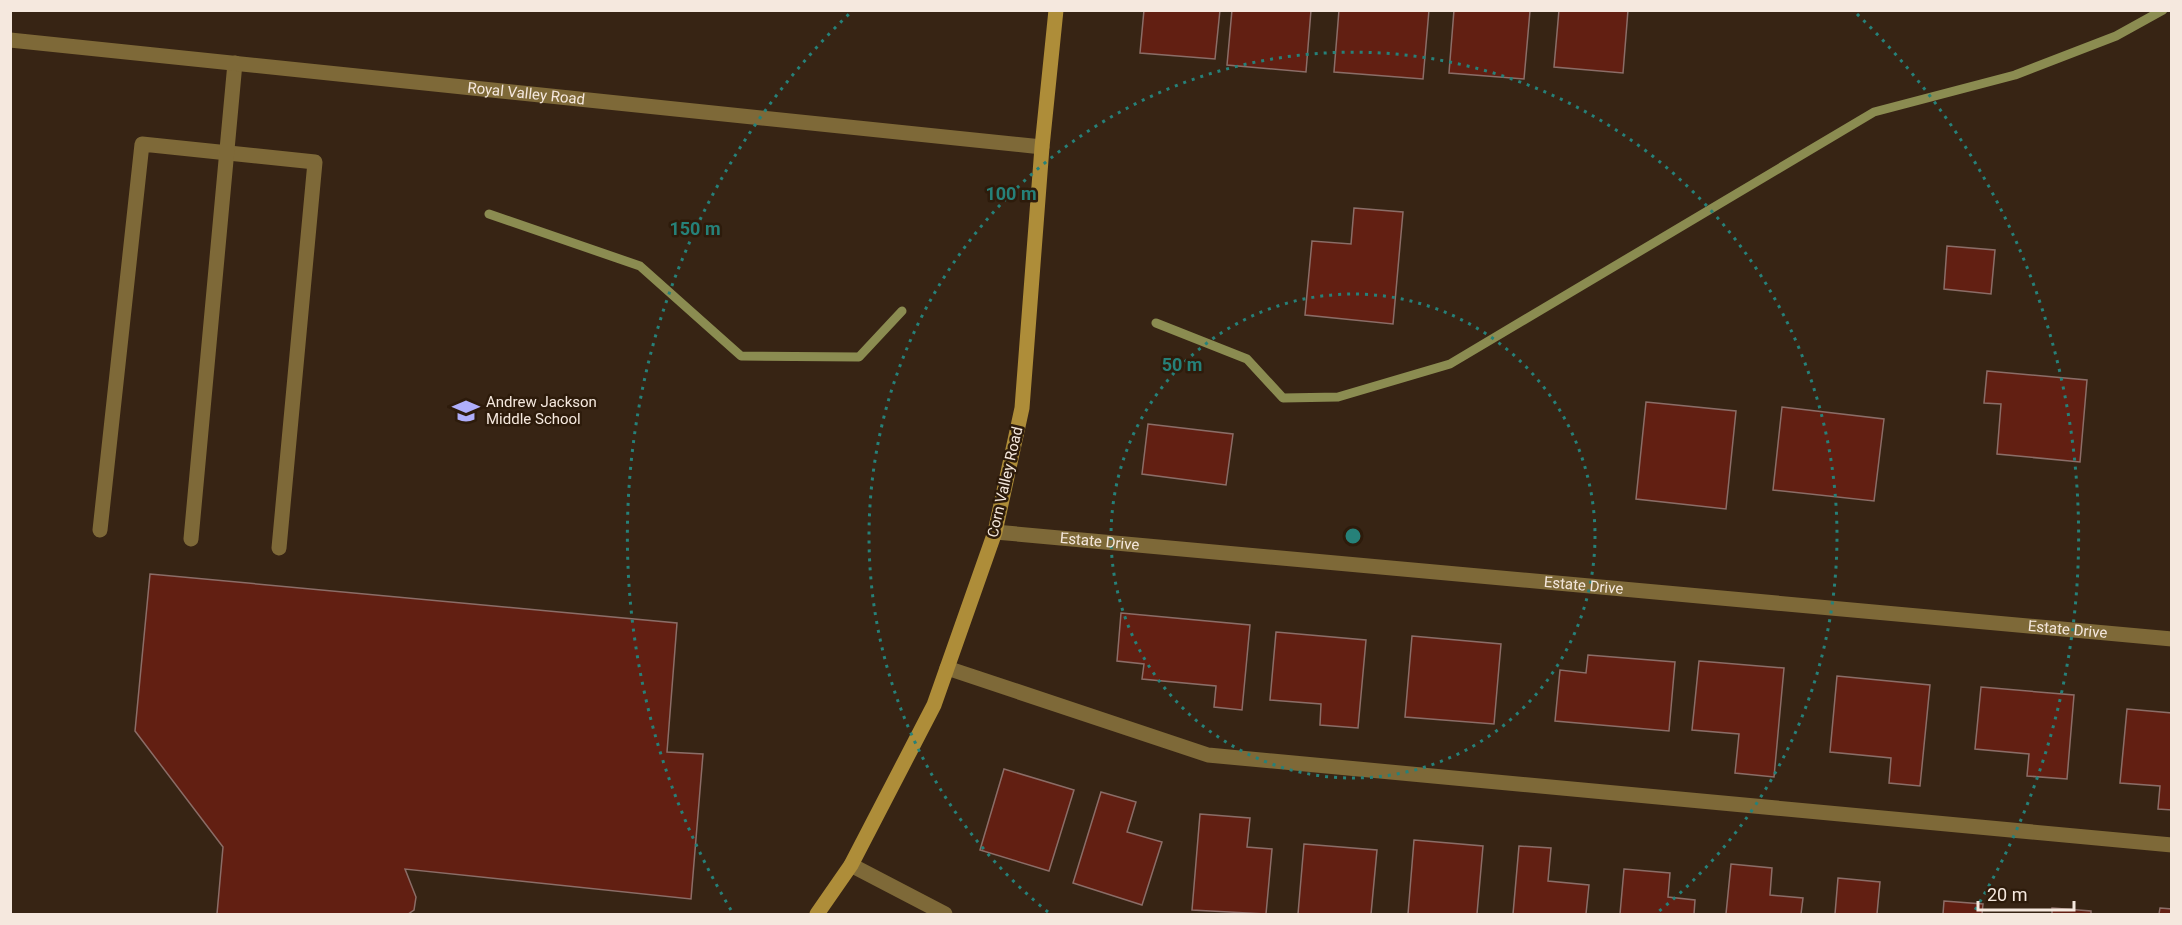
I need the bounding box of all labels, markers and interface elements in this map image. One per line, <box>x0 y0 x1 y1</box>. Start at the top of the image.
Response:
street label: Royal Valley Road <box>467 78 586 109</box>
text: 100 m <box>985 183 1037 204</box>
text: 150 m <box>669 218 721 239</box>
text: 50 m <box>1162 354 1202 375</box>
place label: Andrew Jackson Middle School <box>486 393 597 428</box>
school or university icon: Andrew Jackson Middle School <box>451 396 481 426</box>
street label: Corn Valley Road <box>984 425 1026 539</box>
centre of rings <box>1343 526 1363 546</box>
street label: Estate Drive <box>1059 529 1140 554</box>
street label: Estate Drive <box>1543 573 1624 598</box>
street label: Estate Drive <box>2027 617 2108 642</box>
scale bar <box>1978 874 2074 912</box>
text: 20 m <box>1987 884 2027 905</box>

